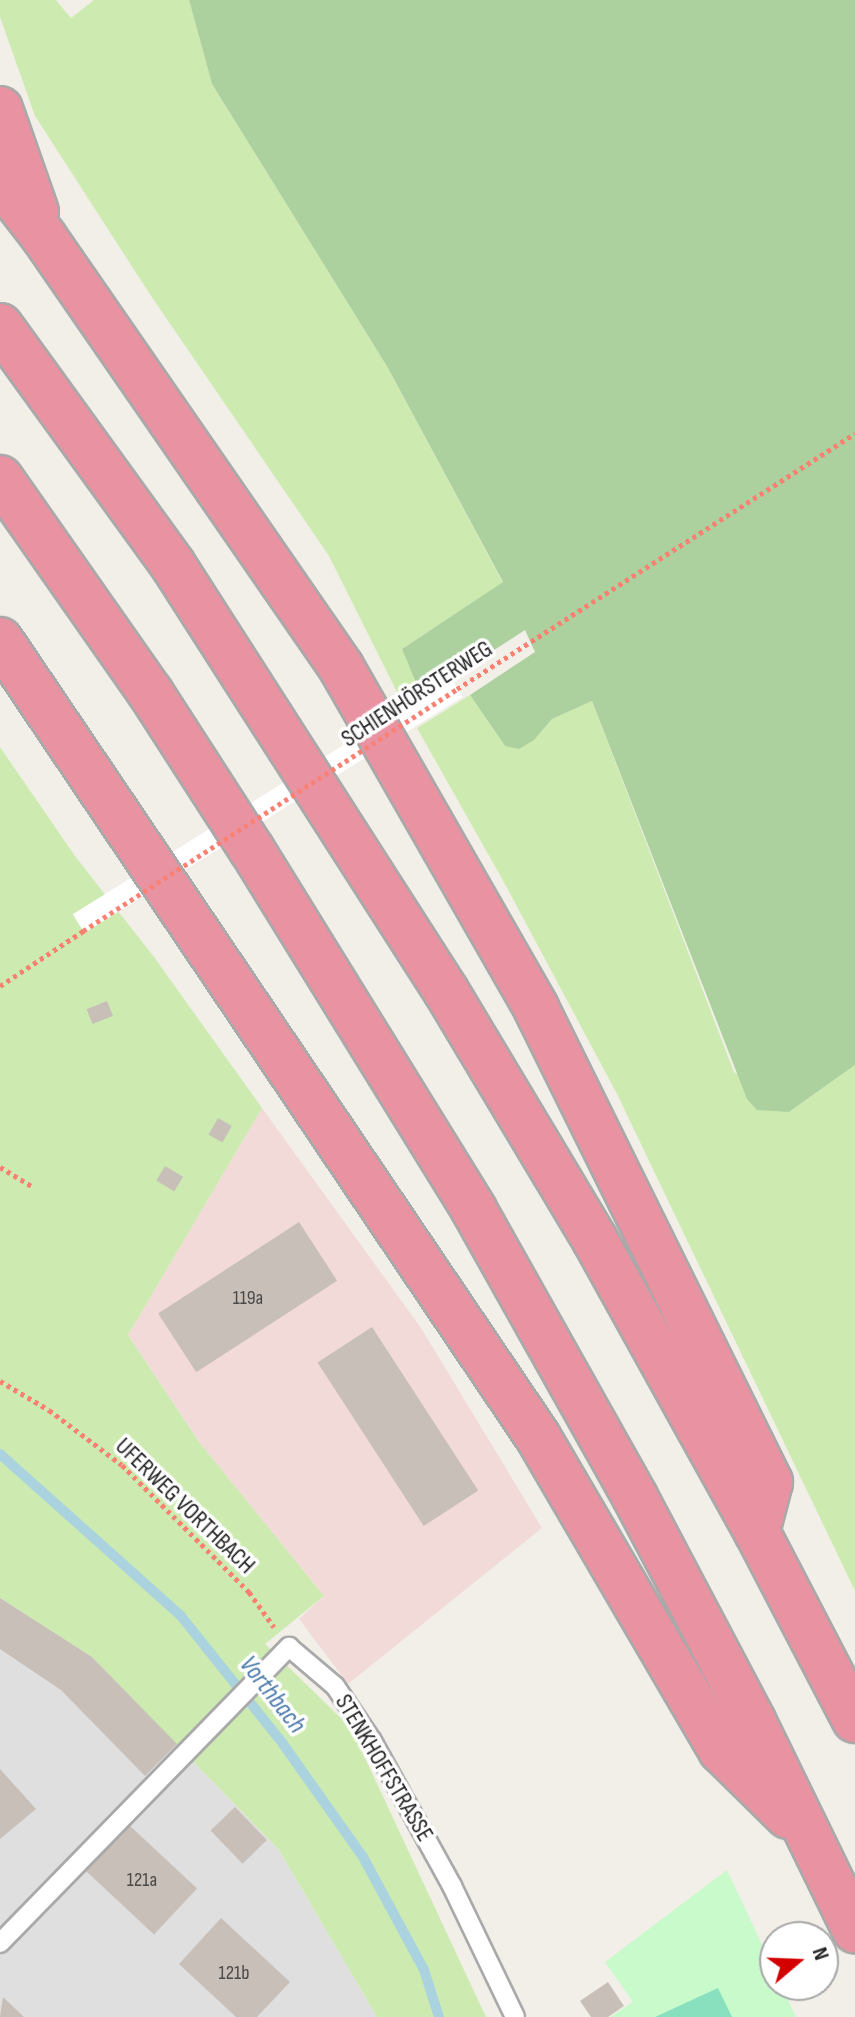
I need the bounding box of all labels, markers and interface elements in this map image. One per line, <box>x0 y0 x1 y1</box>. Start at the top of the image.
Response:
street label: SCHIENHÖRSTERWEG <box>336 635 498 753</box>
house number: 119a <box>233 1286 263 1310</box>
street label: UFERWEG VORTHBACH <box>109 1432 261 1580</box>
water label: Vorthbach <box>232 1650 312 1740</box>
street label: STENKHOFFSTRASSE <box>329 1689 439 1847</box>
house number: 121a <box>127 1868 157 1892</box>
north arrow <box>759 1921 839 2001</box>
text: N <box>806 1944 835 1964</box>
house number: 121b <box>218 1961 250 1985</box>

